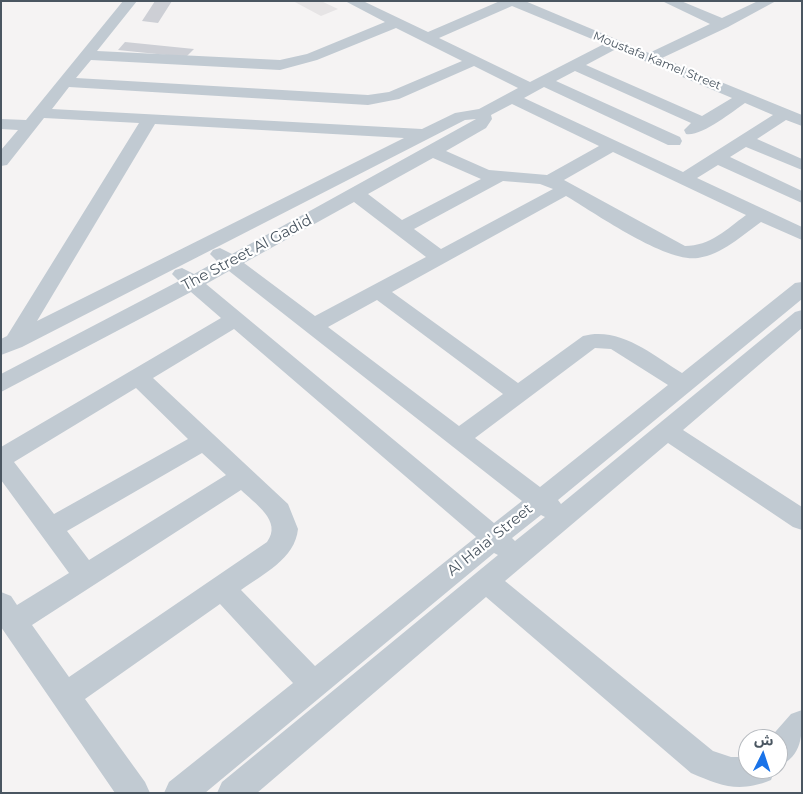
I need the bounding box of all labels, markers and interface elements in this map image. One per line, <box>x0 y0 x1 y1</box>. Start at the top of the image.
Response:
street label: Moustafa Kamel Street <box>591 29 723 93</box>
street label: The Street Al Gadid <box>179 211 315 295</box>
street label: Al Haia' Street <box>444 500 536 580</box>
north arrow <box>738 729 788 779</box>
text: ش <box>754 730 774 750</box>

